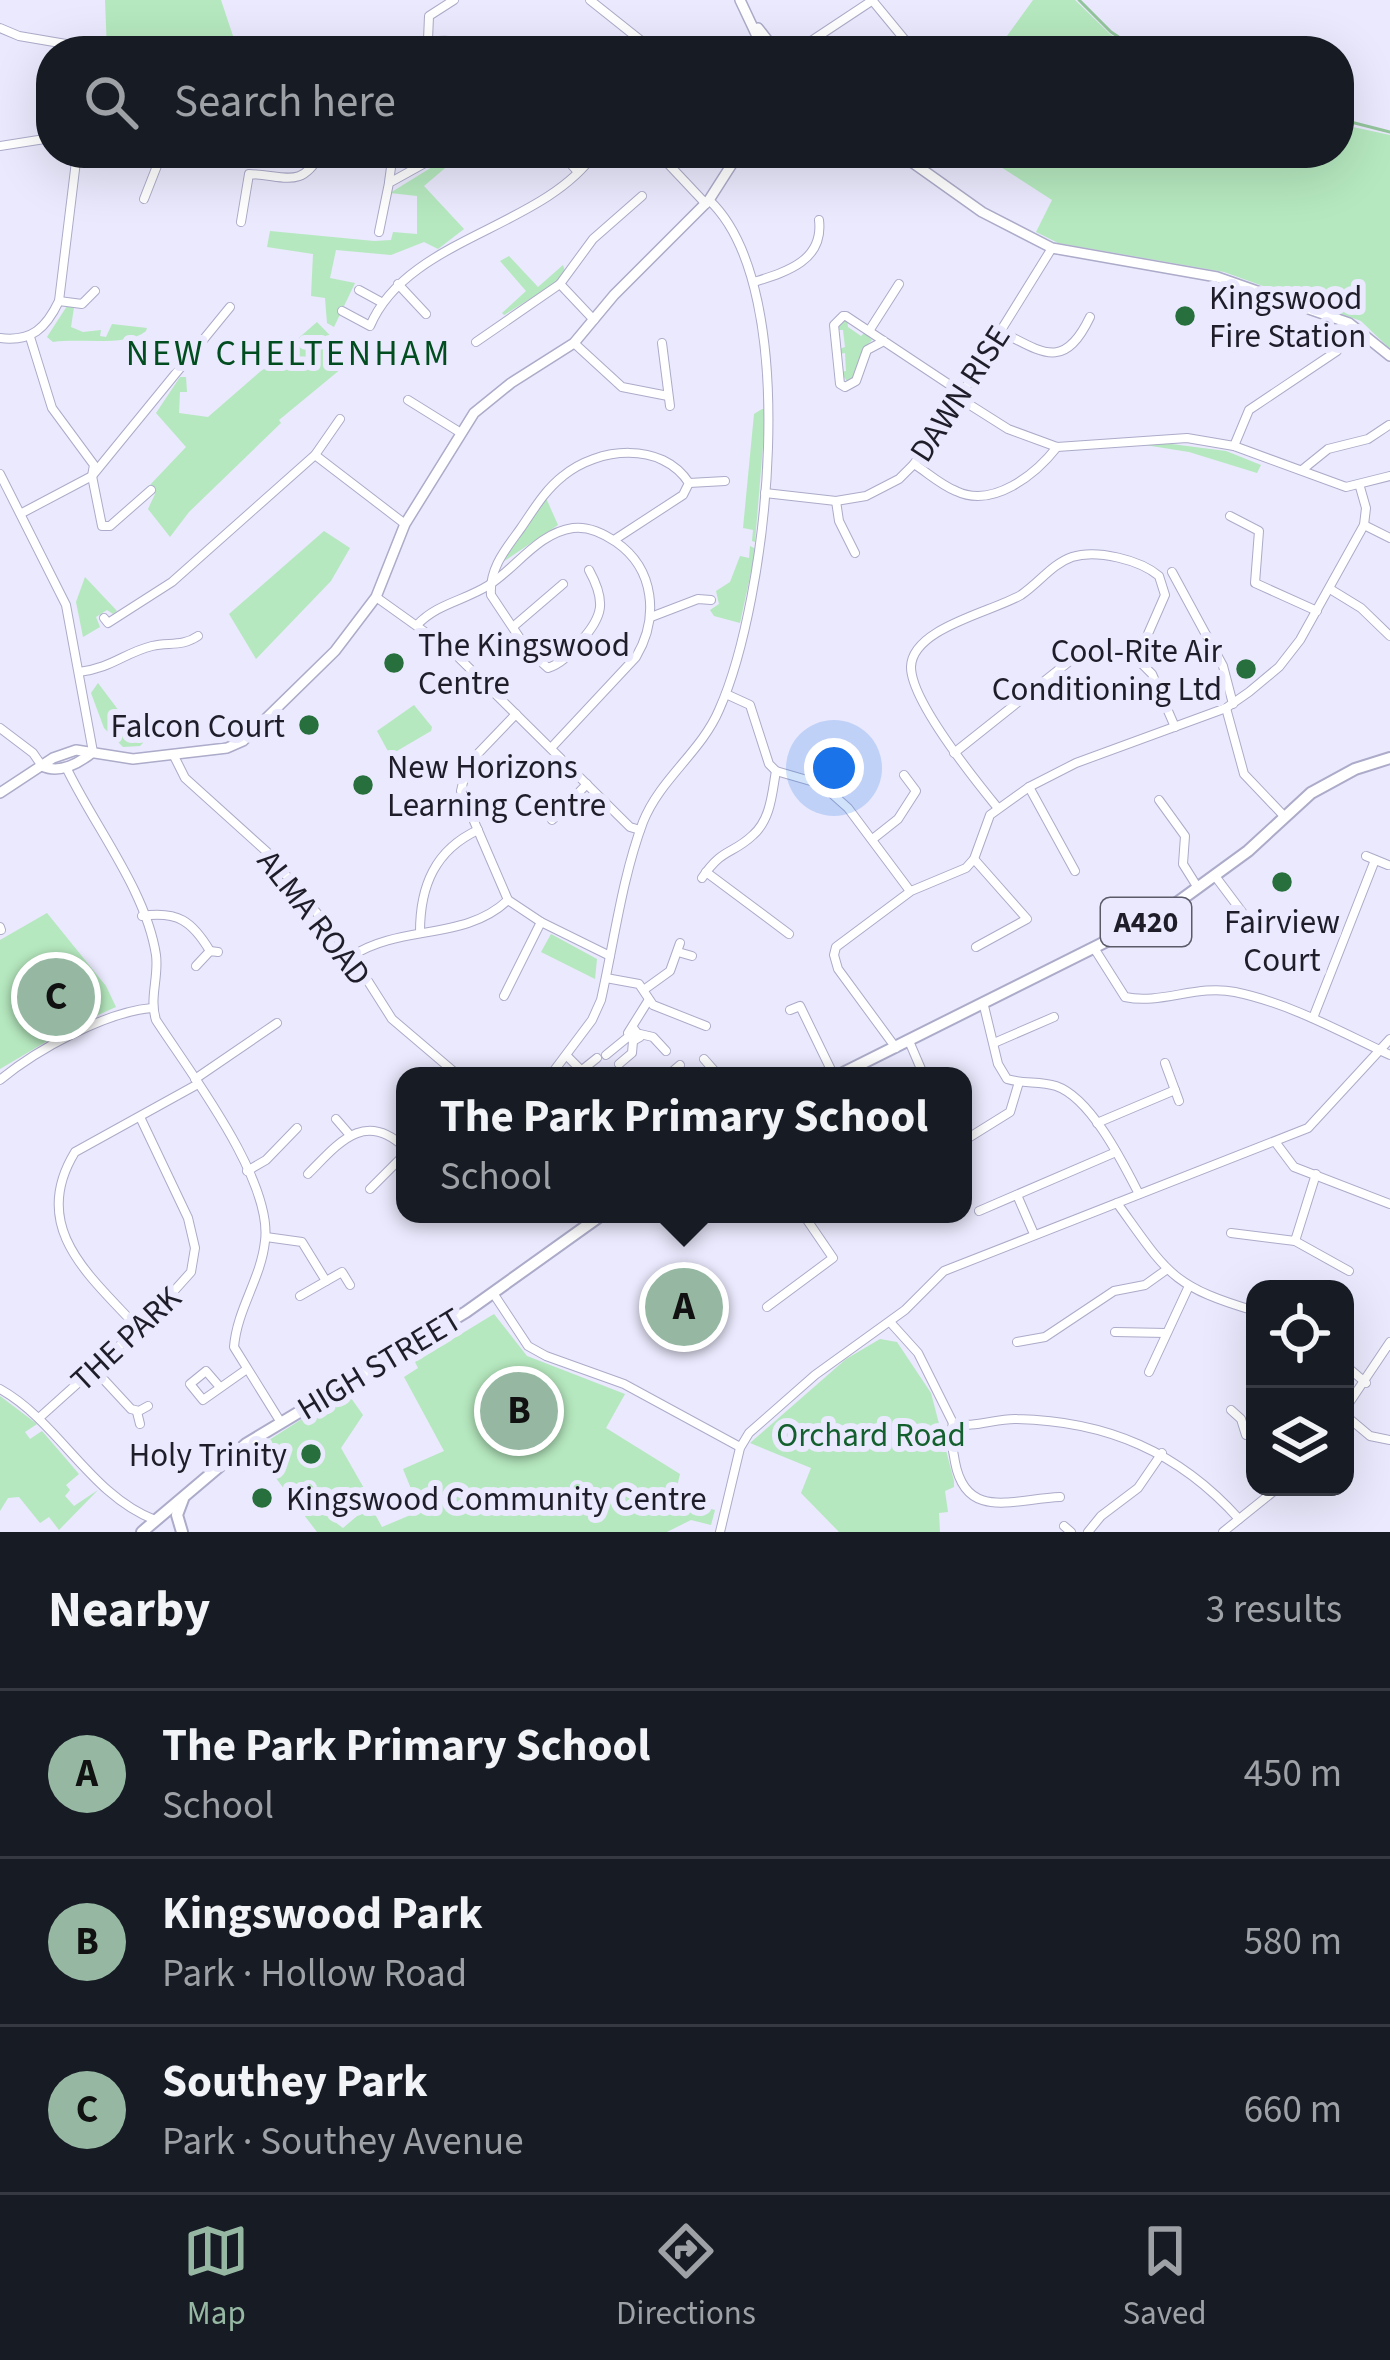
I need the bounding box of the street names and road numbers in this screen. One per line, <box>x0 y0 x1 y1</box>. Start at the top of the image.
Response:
street label: DAWN RISE <box>899 316 1022 471</box>
street label: ALMA ROAD <box>246 840 382 996</box>
road number: A420 <box>1101 898 1191 946</box>
street label: THE PARK <box>60 1275 192 1403</box>
street label: HIGH STREET <box>289 1297 471 1432</box>

